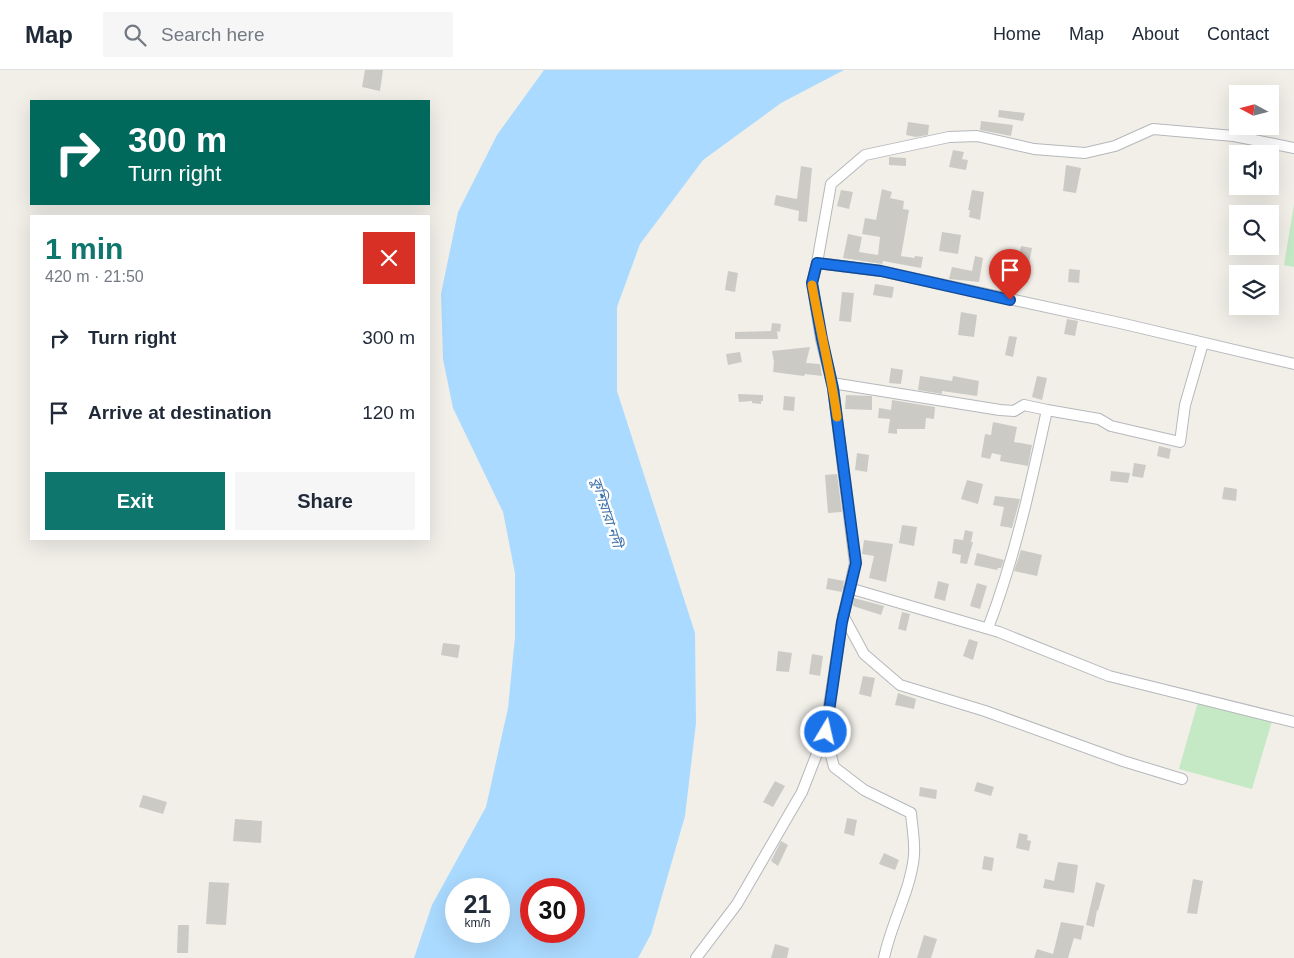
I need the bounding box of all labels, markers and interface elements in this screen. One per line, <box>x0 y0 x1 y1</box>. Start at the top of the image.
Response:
search box <box>103 12 453 57</box>
text: Map <box>25 21 73 48</box>
icon: search <box>121 21 149 49</box>
text: Search here <box>161 24 265 45</box>
text: Home <box>993 24 1041 44</box>
text: Map <box>1069 24 1104 44</box>
text: About <box>1132 24 1179 44</box>
text: Contact <box>1207 24 1269 44</box>
north arrow <box>1229 85 1279 135</box>
map controls <box>1229 85 1279 315</box>
icon: right <box>45 120 110 185</box>
text: 300 m <box>128 120 227 159</box>
button: sound <box>1229 145 1279 195</box>
text: Turn right <box>128 161 221 186</box>
button: search <box>1229 205 1279 255</box>
text: 1 min <box>45 232 123 265</box>
button: close <box>363 232 415 284</box>
pin <box>989 249 1031 300</box>
icon: arrive <box>996 256 1024 284</box>
button: layers <box>1229 265 1279 315</box>
text: 420 m · 21:50 <box>45 268 144 285</box>
icon: right <box>45 324 73 352</box>
text: Turn right <box>88 327 176 348</box>
text: 300 m <box>362 327 415 348</box>
icon: arrive <box>45 399 73 427</box>
text: Arrive at destination <box>88 402 272 423</box>
text: 120 m <box>362 402 415 423</box>
button: Exit <box>45 472 225 530</box>
button: Share <box>235 472 415 530</box>
water label: কুশিয়ারা নদী <box>587 475 627 553</box>
position arrow <box>799 705 851 757</box>
speed limit sign: 30 <box>520 878 585 943</box>
text: 21 <box>464 890 491 918</box>
text: km/h <box>464 916 491 930</box>

